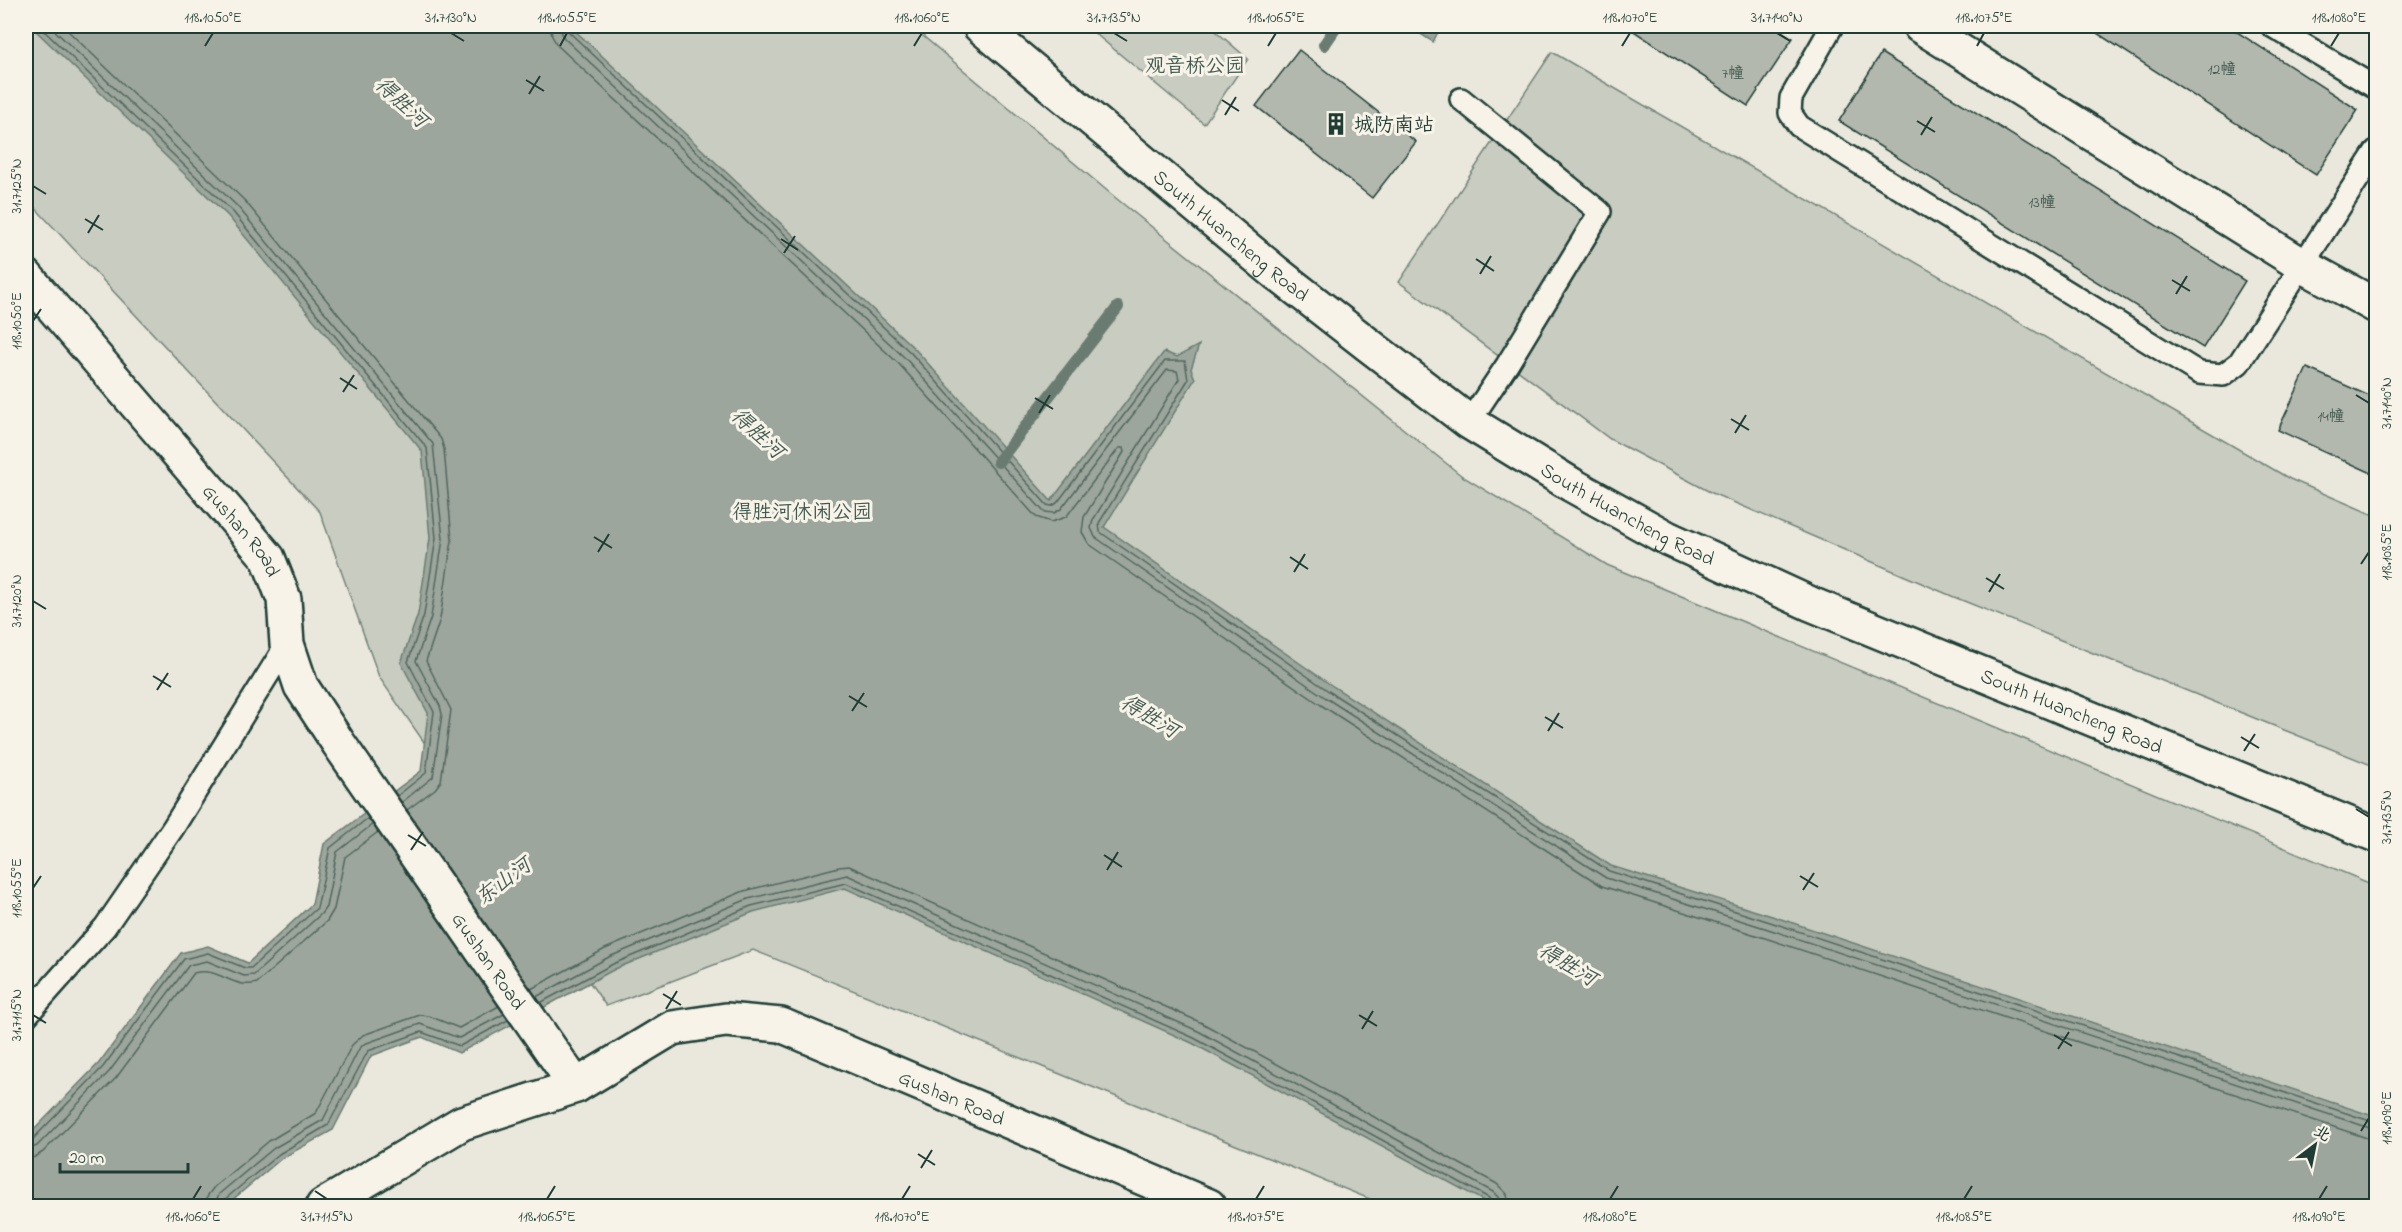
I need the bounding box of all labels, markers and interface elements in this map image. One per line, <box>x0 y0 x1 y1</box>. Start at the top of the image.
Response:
text: 118.1050°E <box>184 7 242 29</box>
text: 31.7130°N <box>425 7 477 29</box>
text: 118.1055°E <box>537 7 597 29</box>
text: 118.1060°E <box>894 7 950 29</box>
text: 31.7135°N <box>1087 7 1141 29</box>
text: 118.1065°E <box>1247 7 1305 29</box>
text: 118.1070°E <box>1602 7 1658 29</box>
text: 31.7140°N <box>1751 7 1803 29</box>
text: 118.1075°E <box>1955 7 2013 29</box>
text: 118.1080°E <box>2312 7 2366 29</box>
park label: 观音桥公园 <box>1145 53 1245 82</box>
house number: 12幢 <box>2207 58 2237 82</box>
house number: 7幢 <box>1722 62 1744 86</box>
water label: 得胜河 <box>367 71 436 138</box>
building icon: 城防南站 <box>1323 111 1349 137</box>
place label: 城防南站 <box>1354 112 1434 141</box>
text: 31.7125°N <box>6 158 28 214</box>
street label: South Huancheng Road <box>1146 164 1314 310</box>
house number: 13幢 <box>2028 191 2056 215</box>
text: 118.1050°E <box>6 292 28 350</box>
text: 31.7140°N <box>2376 377 2398 429</box>
water label: 得胜河 <box>723 402 792 469</box>
house number: 14幢 <box>2317 405 2345 429</box>
street label: South Huancheng Road <box>1534 457 1719 575</box>
street label: Gushan Road <box>194 479 286 582</box>
park label: 得胜河休闲公园 <box>732 499 872 528</box>
text: 118.1085°E <box>2376 524 2398 580</box>
text: 31.7120°N <box>6 574 28 628</box>
street label: South Huancheng Road <box>1975 663 2166 763</box>
water label: 得胜河 <box>1114 689 1186 748</box>
text: 31.7135°N <box>2376 790 2398 844</box>
water label: 东山河 <box>470 850 541 914</box>
text: 118.1055°E <box>6 858 28 918</box>
street label: Gushan Road <box>443 908 531 1017</box>
water label: 得胜河 <box>1532 937 1604 996</box>
text: 31.7115°N <box>6 989 28 1041</box>
street label: Gushan Road <box>893 1064 1009 1135</box>
text: 118.1090°E <box>2376 1091 2398 1145</box>
north arrow <box>2285 1115 2345 1175</box>
text: 北 <box>2309 1120 2335 1148</box>
scale bar <box>60 1136 188 1174</box>
text: 20 m <box>69 1146 104 1172</box>
text: 118.1060°E <box>165 1206 221 1228</box>
text: 31.7115°N <box>301 1206 353 1228</box>
text: 118.1065°E <box>518 1206 576 1228</box>
text: 118.1070°E <box>874 1206 930 1228</box>
text: 118.1075°E <box>1227 1206 1285 1228</box>
text: 118.1080°E <box>1583 1206 1637 1228</box>
text: 118.1085°E <box>1936 1206 1992 1228</box>
text: 118.1090°E <box>2292 1206 2346 1228</box>

